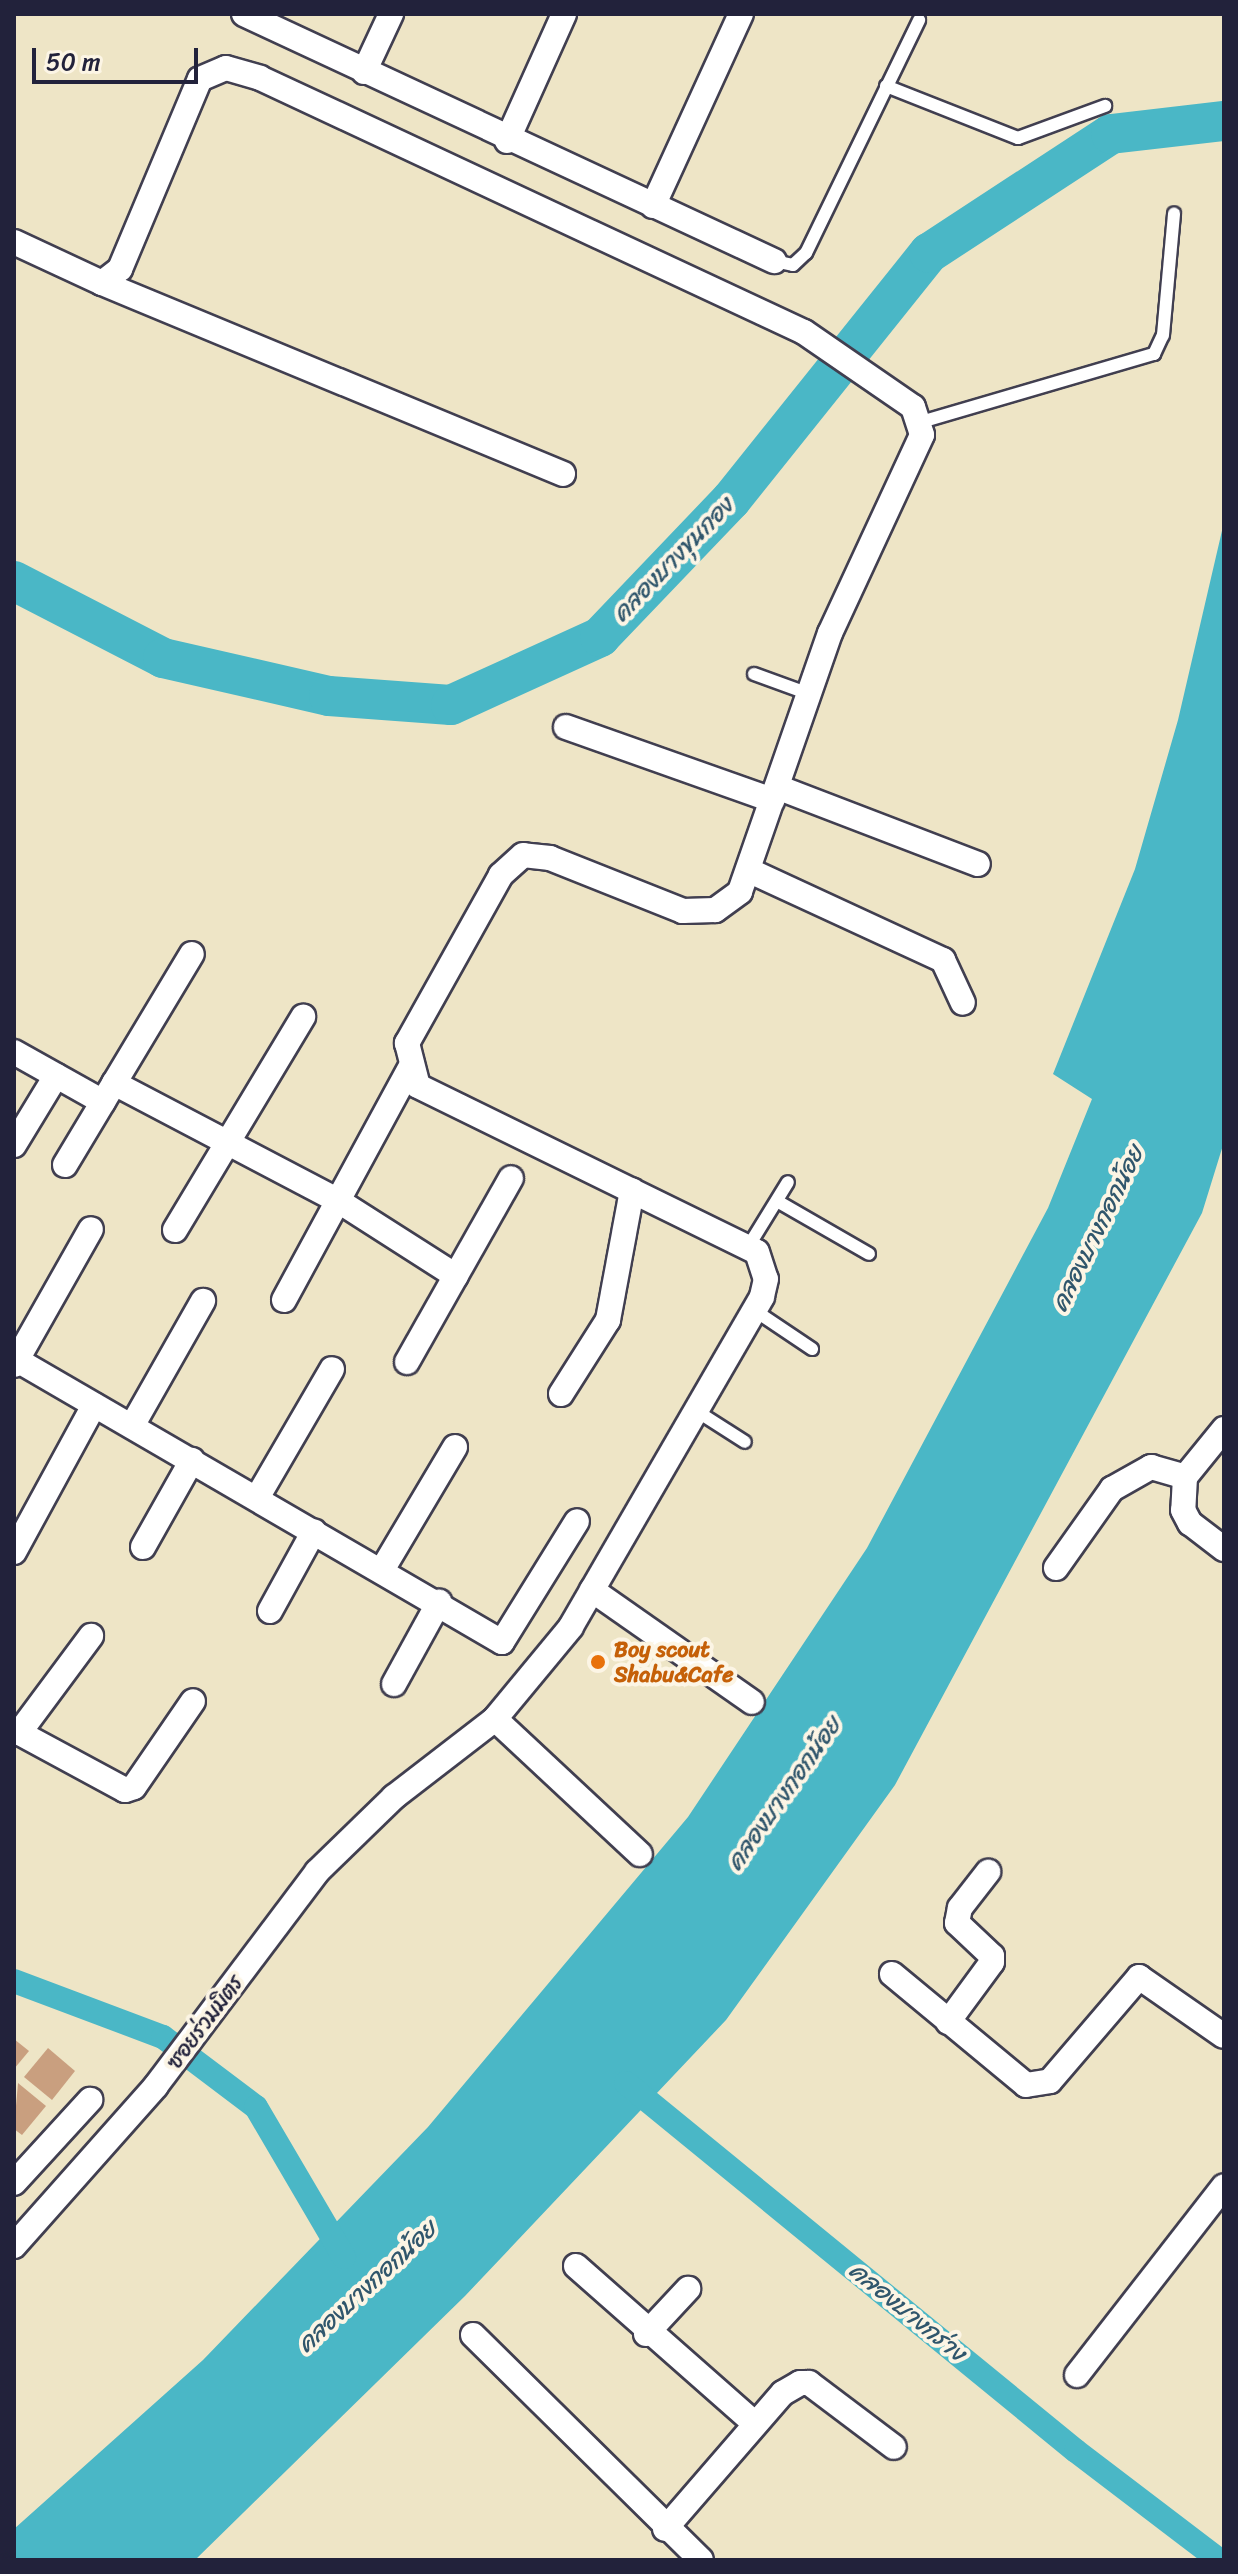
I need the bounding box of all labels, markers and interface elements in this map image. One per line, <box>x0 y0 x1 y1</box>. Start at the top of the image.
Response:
scale bar <box>36 32 202 82</box>
text: 50 m <box>46 41 101 83</box>
water label: คลองบางขุนกอง <box>607 492 739 628</box>
water label: คลองบางกอกน้อย <box>1046 1142 1150 1316</box>
place label: Boy scout Shabu&Cafe <box>614 1636 734 1688</box>
marker: Boy scout Shabu&Cafe <box>589 1653 607 1671</box>
water label: คลองบางกอกน้อย <box>721 1712 847 1876</box>
street label: ซอยร่วมมิตร <box>161 1970 249 2074</box>
water label: คลองบางกอกน้อย <box>291 2215 443 2359</box>
water label: คลองบางกร่าง <box>843 2257 971 2367</box>

